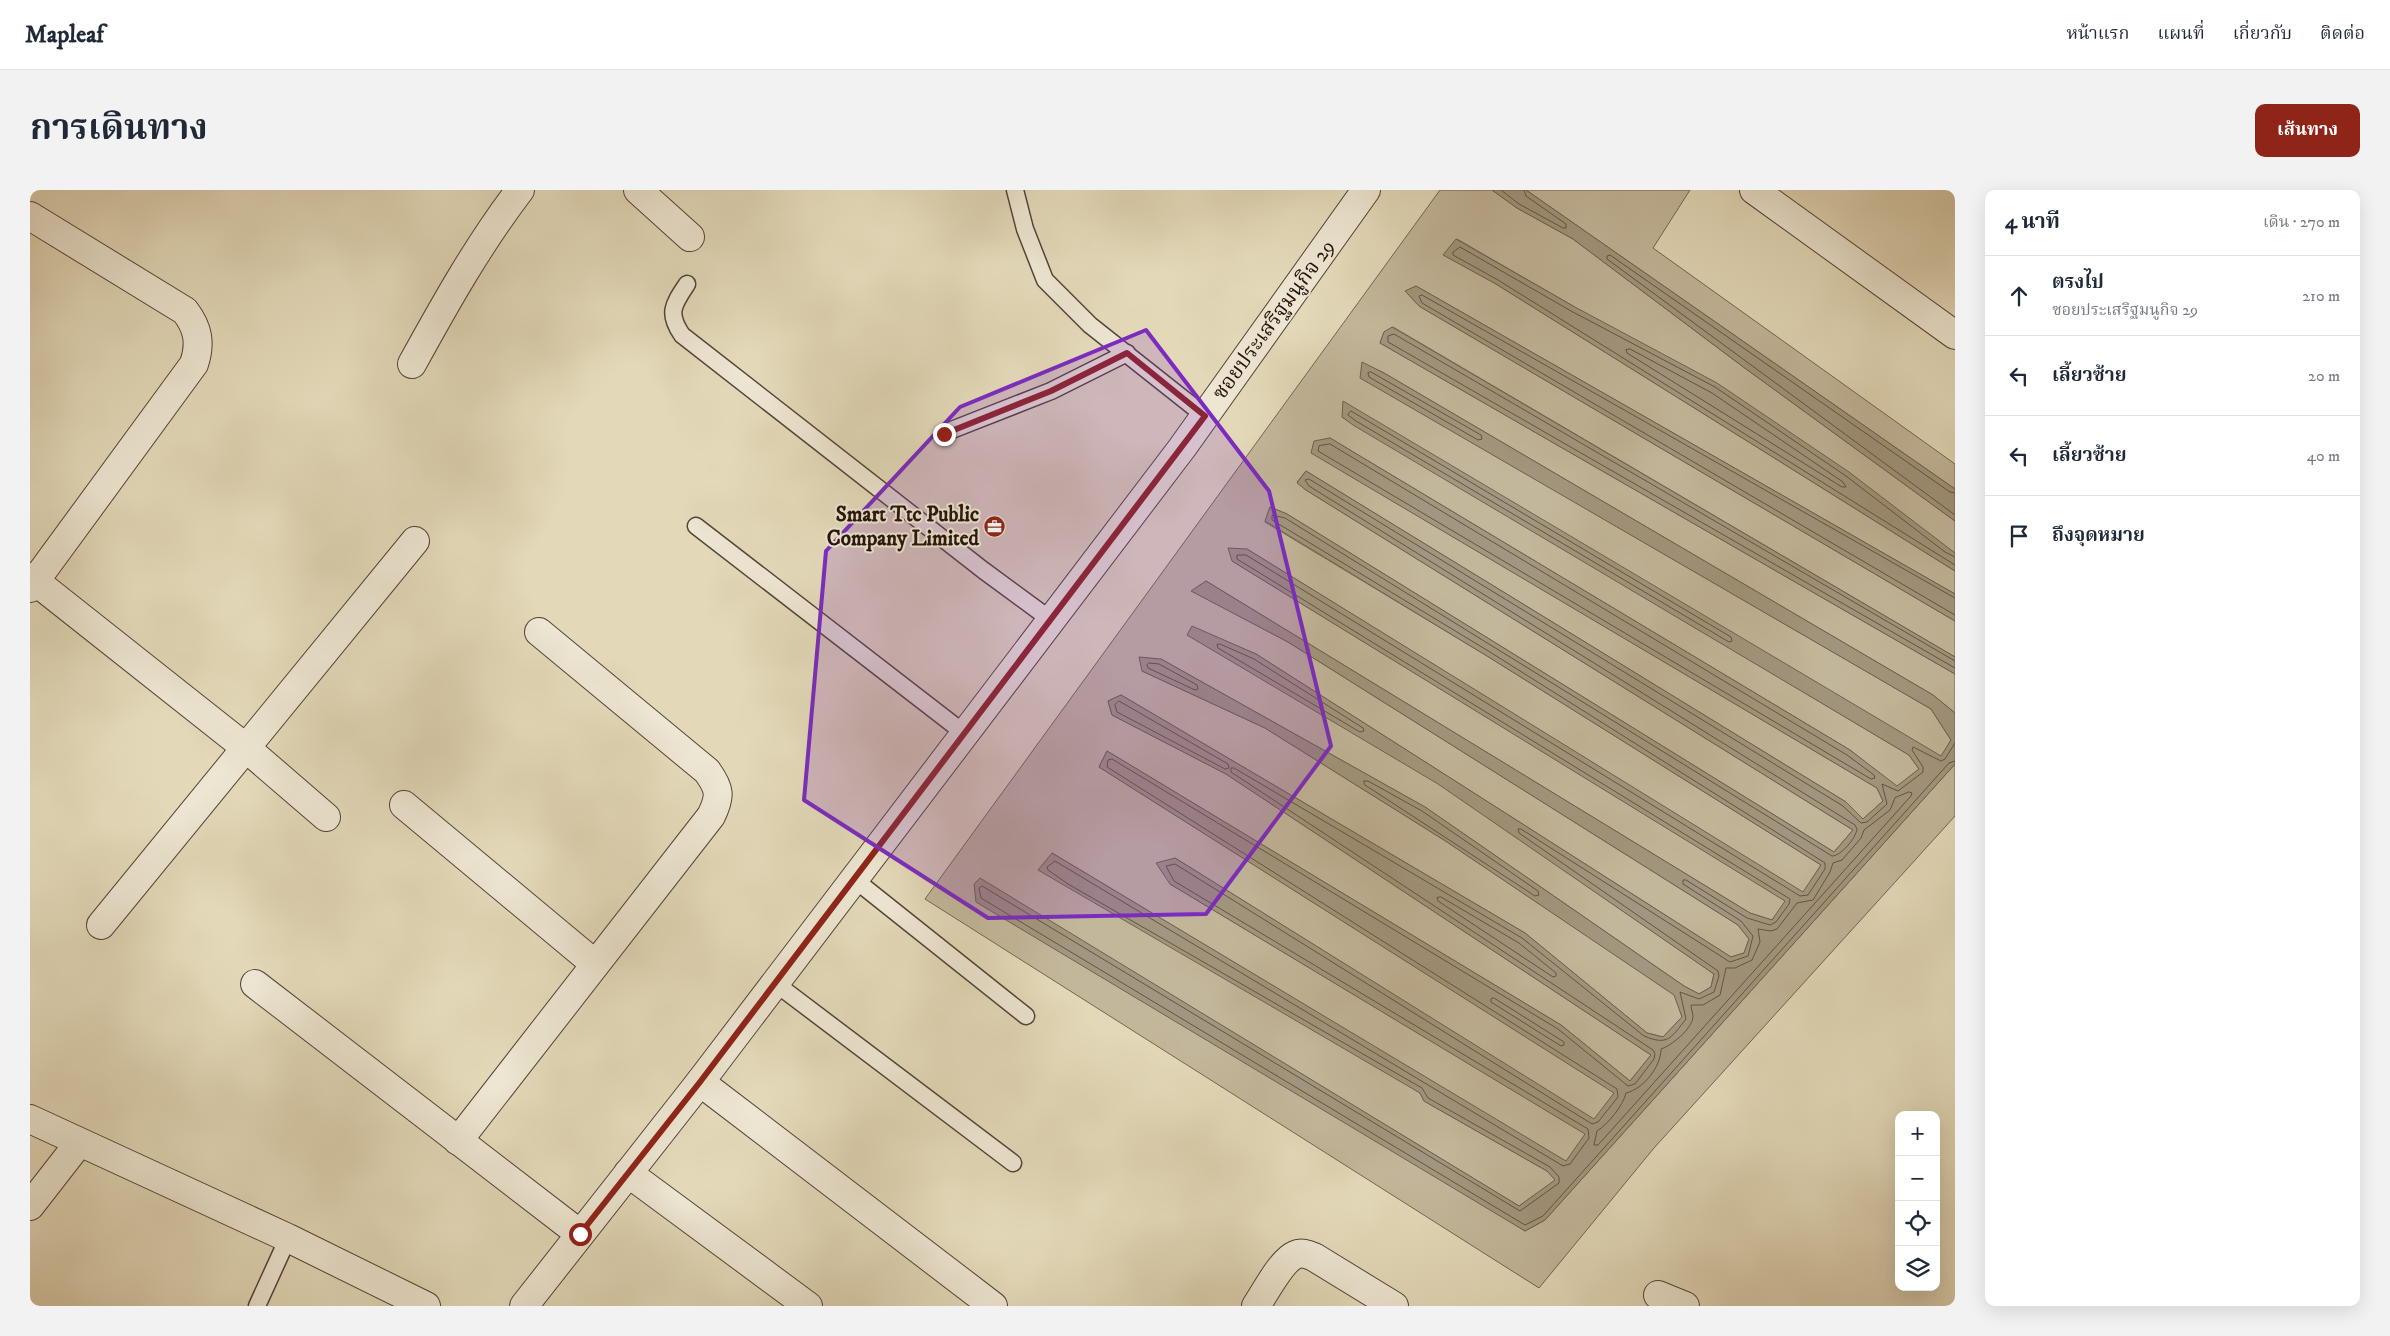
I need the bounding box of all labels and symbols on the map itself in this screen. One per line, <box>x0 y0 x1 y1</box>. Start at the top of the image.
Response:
street label: ซอยประเสริฐมนูกิจ 29 <box>1207 235 1341 405</box>
route end <box>933 423 956 446</box>
place label: Smart Ttc Public Company Limited <box>827 502 980 552</box>
office icon: Smart Ttc Public Company Limited <box>983 515 1007 539</box>
route start <box>569 1223 592 1246</box>

